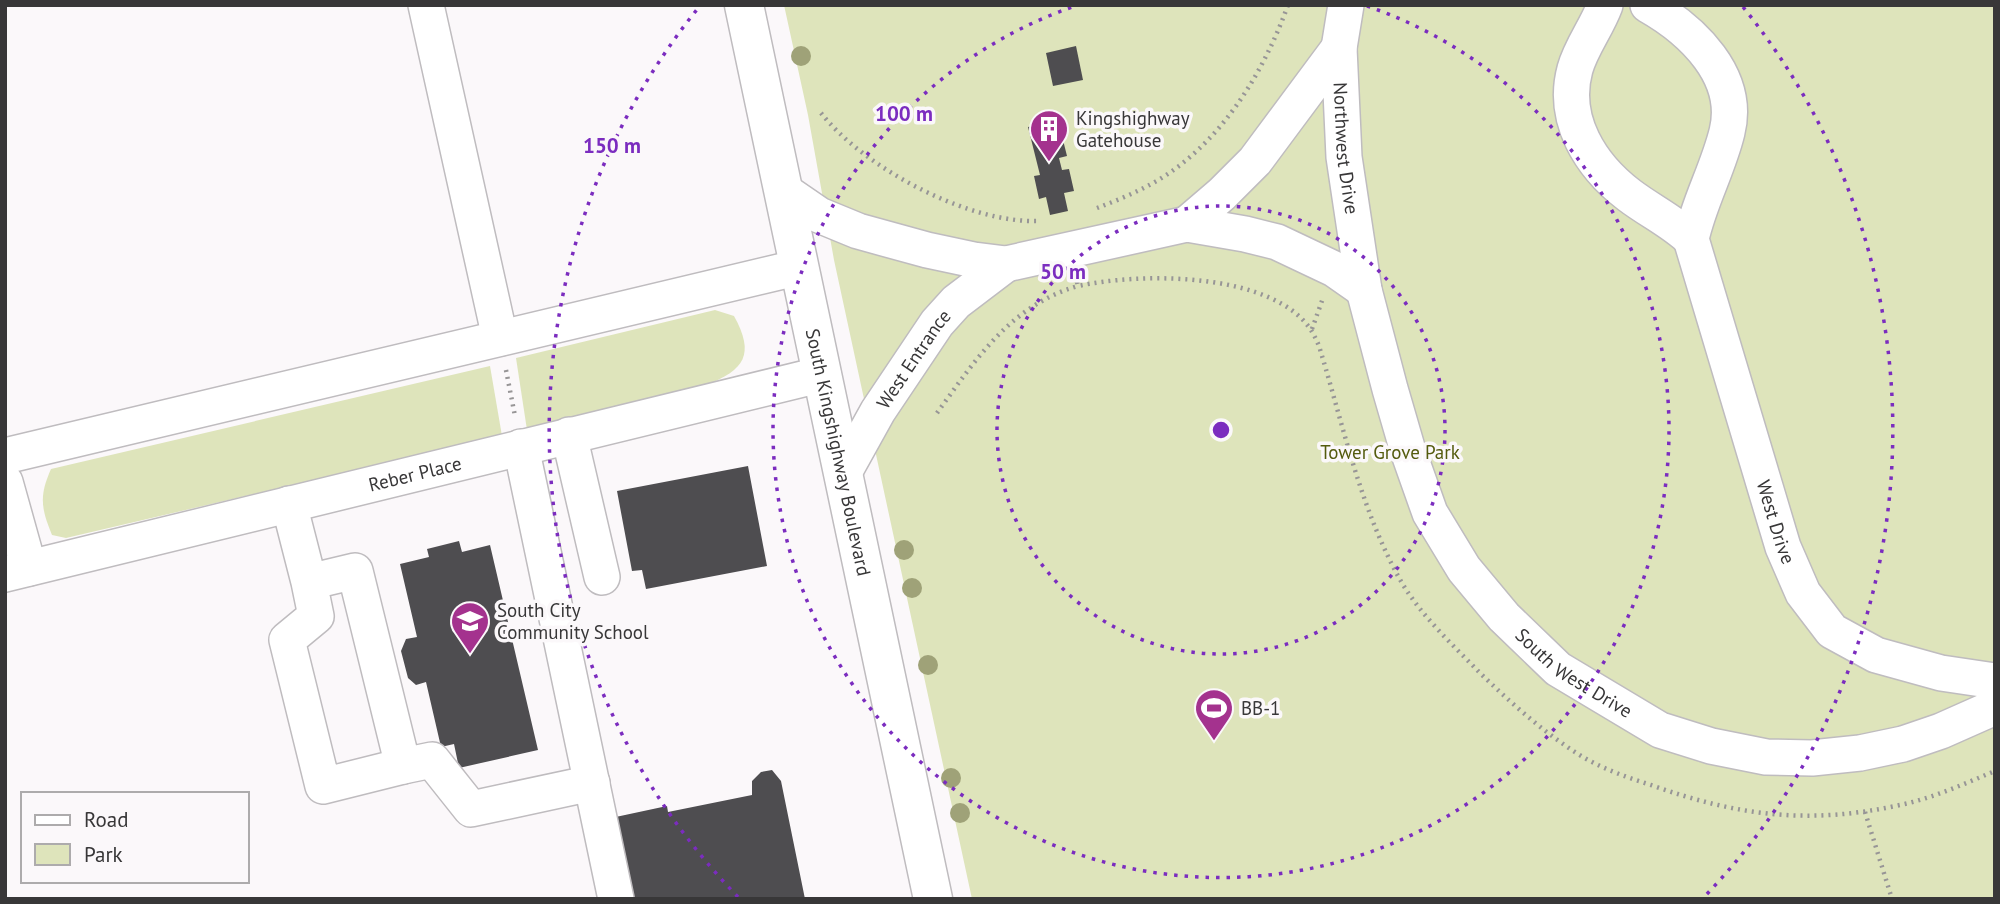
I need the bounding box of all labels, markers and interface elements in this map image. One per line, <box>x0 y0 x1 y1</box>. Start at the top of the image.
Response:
street label: Northwest Drive <box>1329 82 1364 216</box>
text: 100 m <box>875 100 933 127</box>
place label: Kingshighway Gatehouse <box>1076 106 1190 152</box>
building icon: Kingshighway Gatehouse <box>1028 108 1070 163</box>
text: 150 m <box>583 132 641 159</box>
text: 50 m <box>1040 258 1086 285</box>
street label: West Entrance <box>871 304 956 413</box>
street label: South Kingshighway Boulevard <box>801 326 876 578</box>
centre of rings <box>1209 418 1233 442</box>
park label: Tower Grove Park <box>1320 440 1460 464</box>
street label: Reber Place <box>366 451 464 497</box>
street label: West Drive <box>1752 477 1801 568</box>
place label: South City Community School <box>497 598 649 644</box>
school or university icon: South City Community School <box>449 600 491 655</box>
street label: South West Drive <box>1511 623 1637 723</box>
sports icon: BB-1 <box>1193 687 1235 742</box>
place label: BB-1 <box>1241 696 1280 720</box>
legend <box>21 792 248 883</box>
text: Road <box>84 806 128 833</box>
text: Park <box>84 841 123 868</box>

